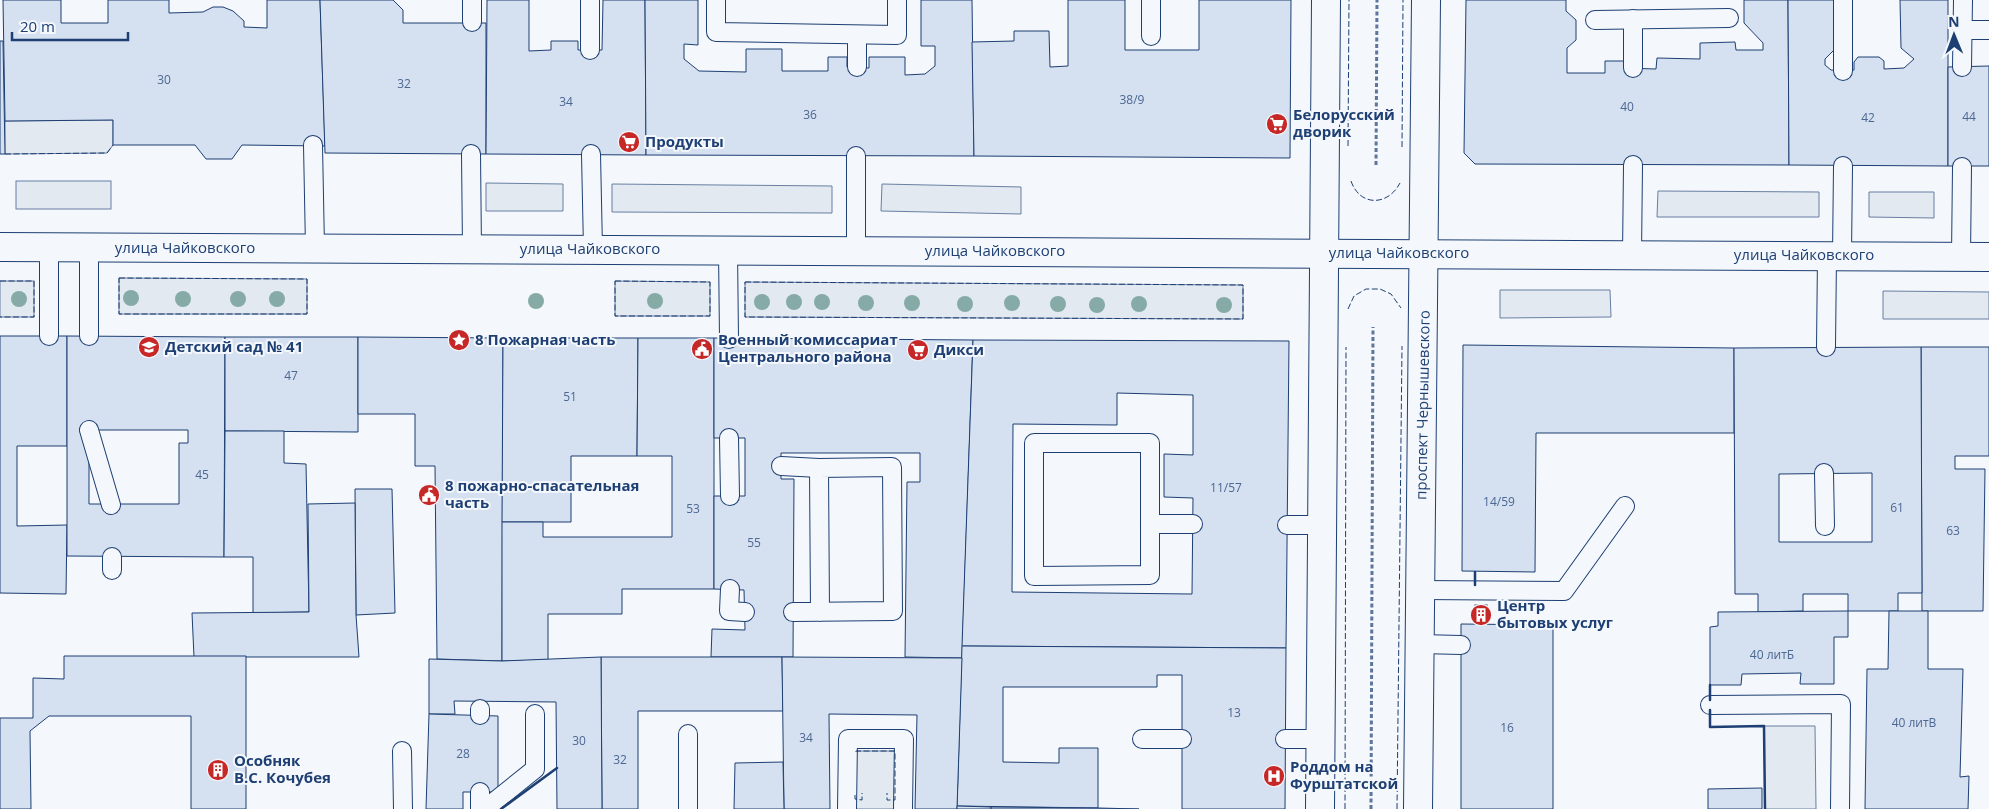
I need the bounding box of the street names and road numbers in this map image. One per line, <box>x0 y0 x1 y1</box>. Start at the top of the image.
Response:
street label: улица Чайковского <box>115 237 255 257</box>
street label: улица Чайковского <box>520 238 660 258</box>
street label: улица Чайковского <box>925 240 1065 260</box>
street label: улица Чайковского <box>1329 242 1469 262</box>
street label: улица Чайковского <box>1734 244 1874 264</box>
street label: проспект Чернышевского <box>1410 310 1434 500</box>

